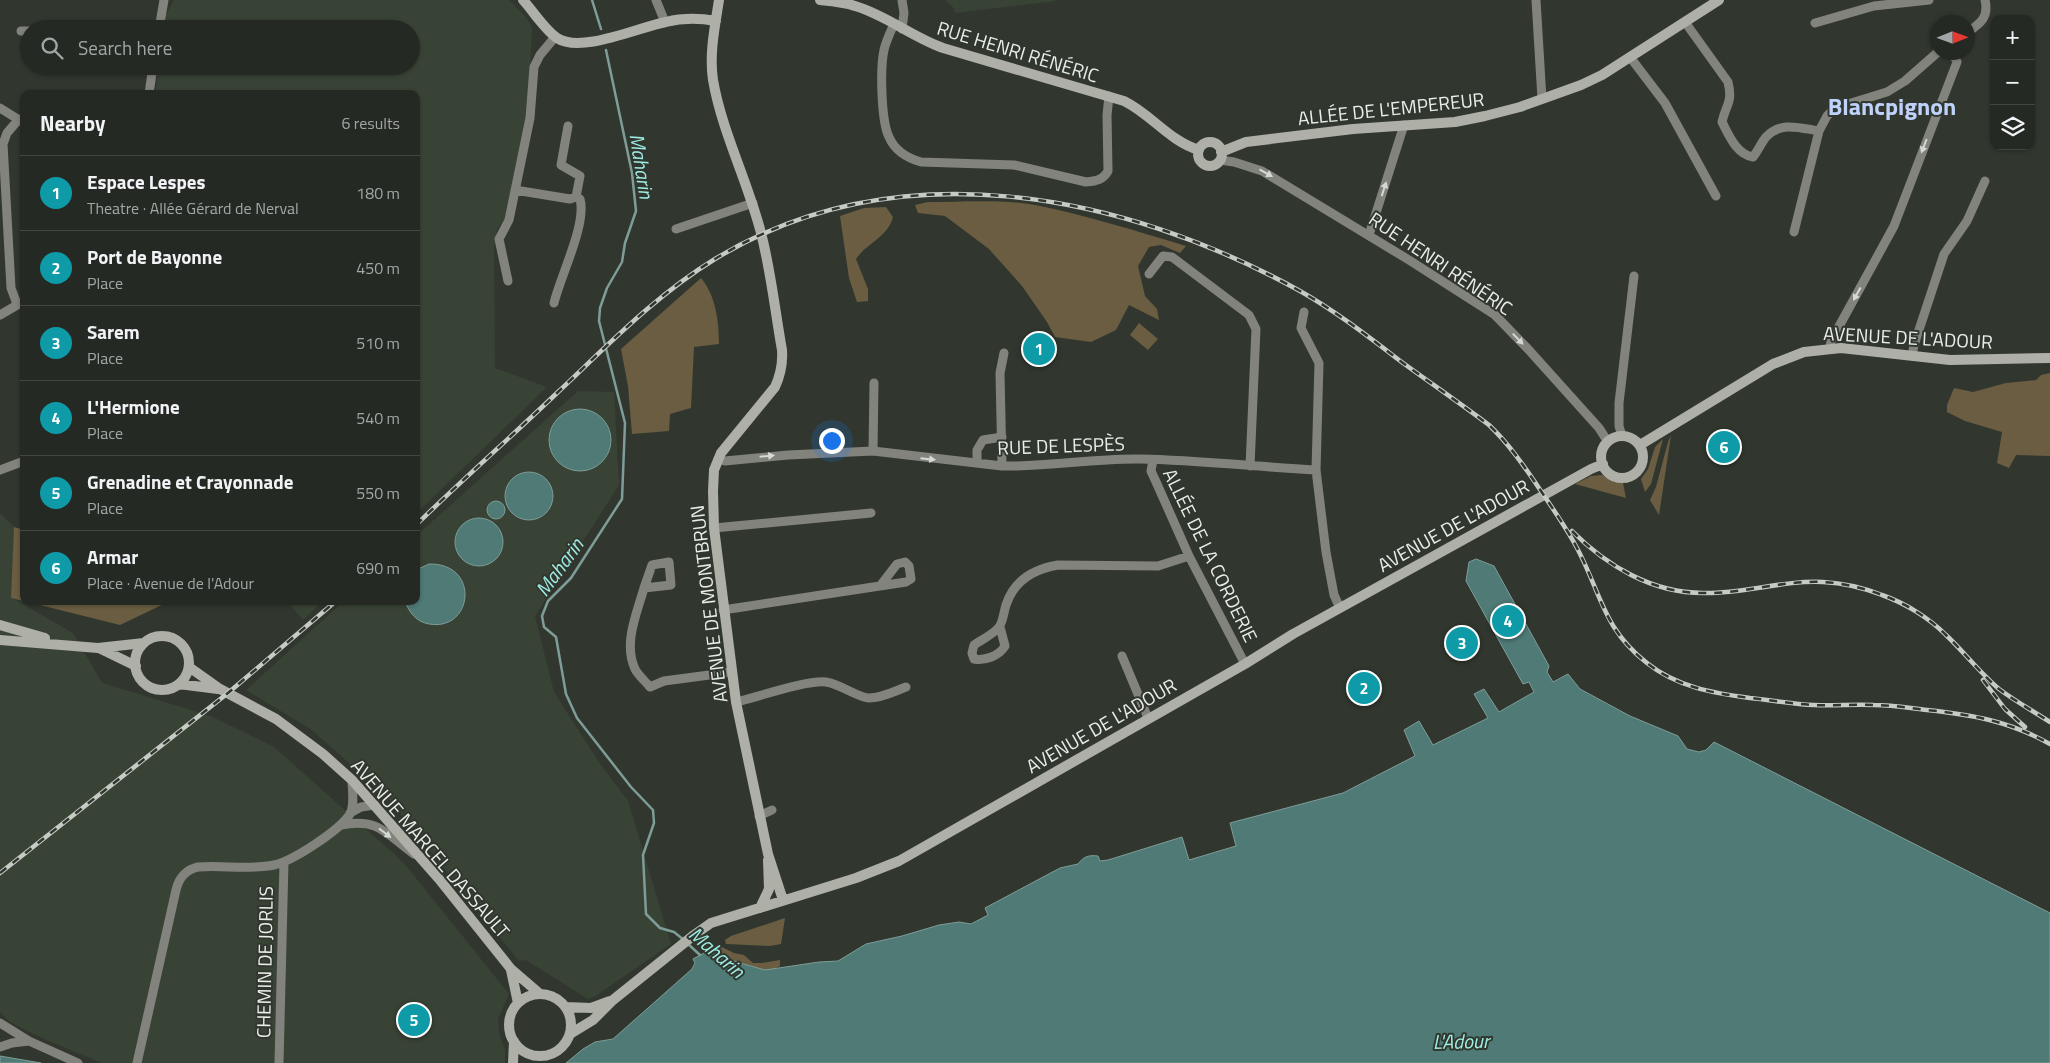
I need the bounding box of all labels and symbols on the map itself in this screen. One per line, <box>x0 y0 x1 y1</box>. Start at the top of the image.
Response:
street label: RUE HENRI RÉNÉRIC <box>934 13 1102 89</box>
north arrow <box>1930 15 1975 60</box>
street label: ALLÉE DE L'EMPEREUR <box>1296 84 1486 132</box>
district label: Blancpignon <box>1828 88 1956 124</box>
water label: Maharin <box>622 131 663 202</box>
one-way arrow <box>1920 139 1927 154</box>
one-way arrow <box>1259 169 1274 177</box>
one-way arrow <box>1381 181 1388 196</box>
street label: RUE HENRI RÉNÉRIC <box>1363 204 1519 322</box>
one-way arrow <box>1853 287 1861 301</box>
street label: AVENUE DE L'ADOUR <box>1823 318 1993 356</box>
pin: 1 <box>1023 330 1055 368</box>
one-way arrow <box>1512 332 1524 344</box>
your location <box>819 428 845 454</box>
street label: RUE DE LESPÈS <box>997 428 1125 462</box>
pin: 6 <box>1708 428 1740 466</box>
one-way arrow <box>759 452 775 460</box>
one-way arrow <box>921 455 937 463</box>
street label: ALLÉE DE LA CORDERIE <box>1156 463 1266 647</box>
street label: AVENUE DE L'ADOUR <box>1372 471 1534 579</box>
street label: AVENUE DE MONTBRUN <box>681 504 735 704</box>
water label: Maharin <box>527 530 592 603</box>
pin: 4 <box>1492 602 1524 640</box>
pin: 3 <box>1446 624 1478 662</box>
pin: 2 <box>1348 669 1380 707</box>
street label: AVENUE DE L'ADOUR <box>1020 670 1182 780</box>
street label: AVENUE MARCEL DASSAULT <box>345 752 517 944</box>
one-way arrow <box>378 827 391 838</box>
street label: CHEMIN DE JORLIS <box>248 886 280 1038</box>
water label: Maharin <box>682 919 753 986</box>
pin: 5 <box>398 1001 430 1039</box>
water label: L'Adour <box>1433 1025 1492 1057</box>

